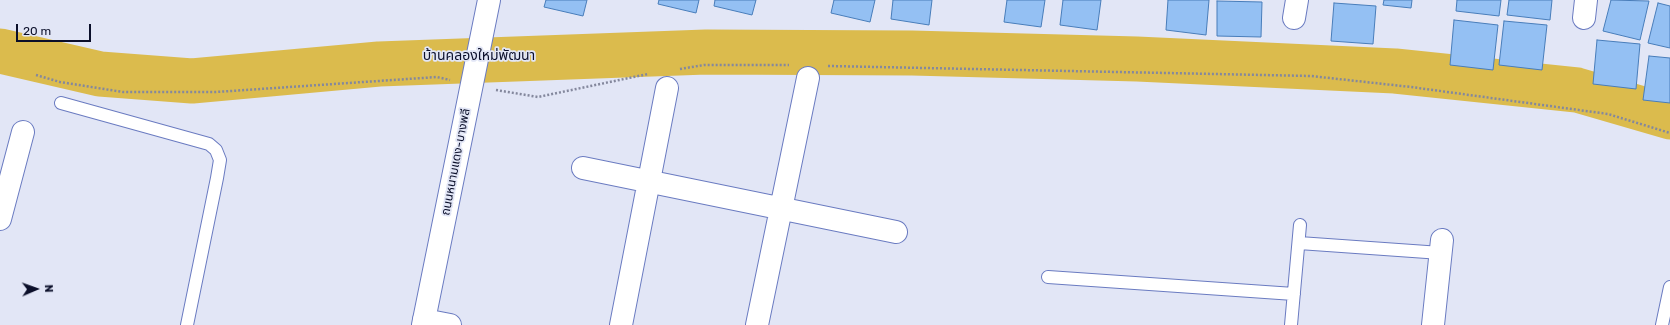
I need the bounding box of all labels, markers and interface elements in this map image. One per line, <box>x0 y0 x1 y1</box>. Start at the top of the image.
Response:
scale bar <box>18 16 93 42</box>
text: 20 m <box>23 24 51 38</box>
district label: บ้านคลองใหม่พัฒนา <box>423 48 535 64</box>
street label: ถนนหนามแดง-บางพลี <box>439 107 473 217</box>
north arrow <box>16 269 56 309</box>
text: N <box>42 284 55 293</box>

